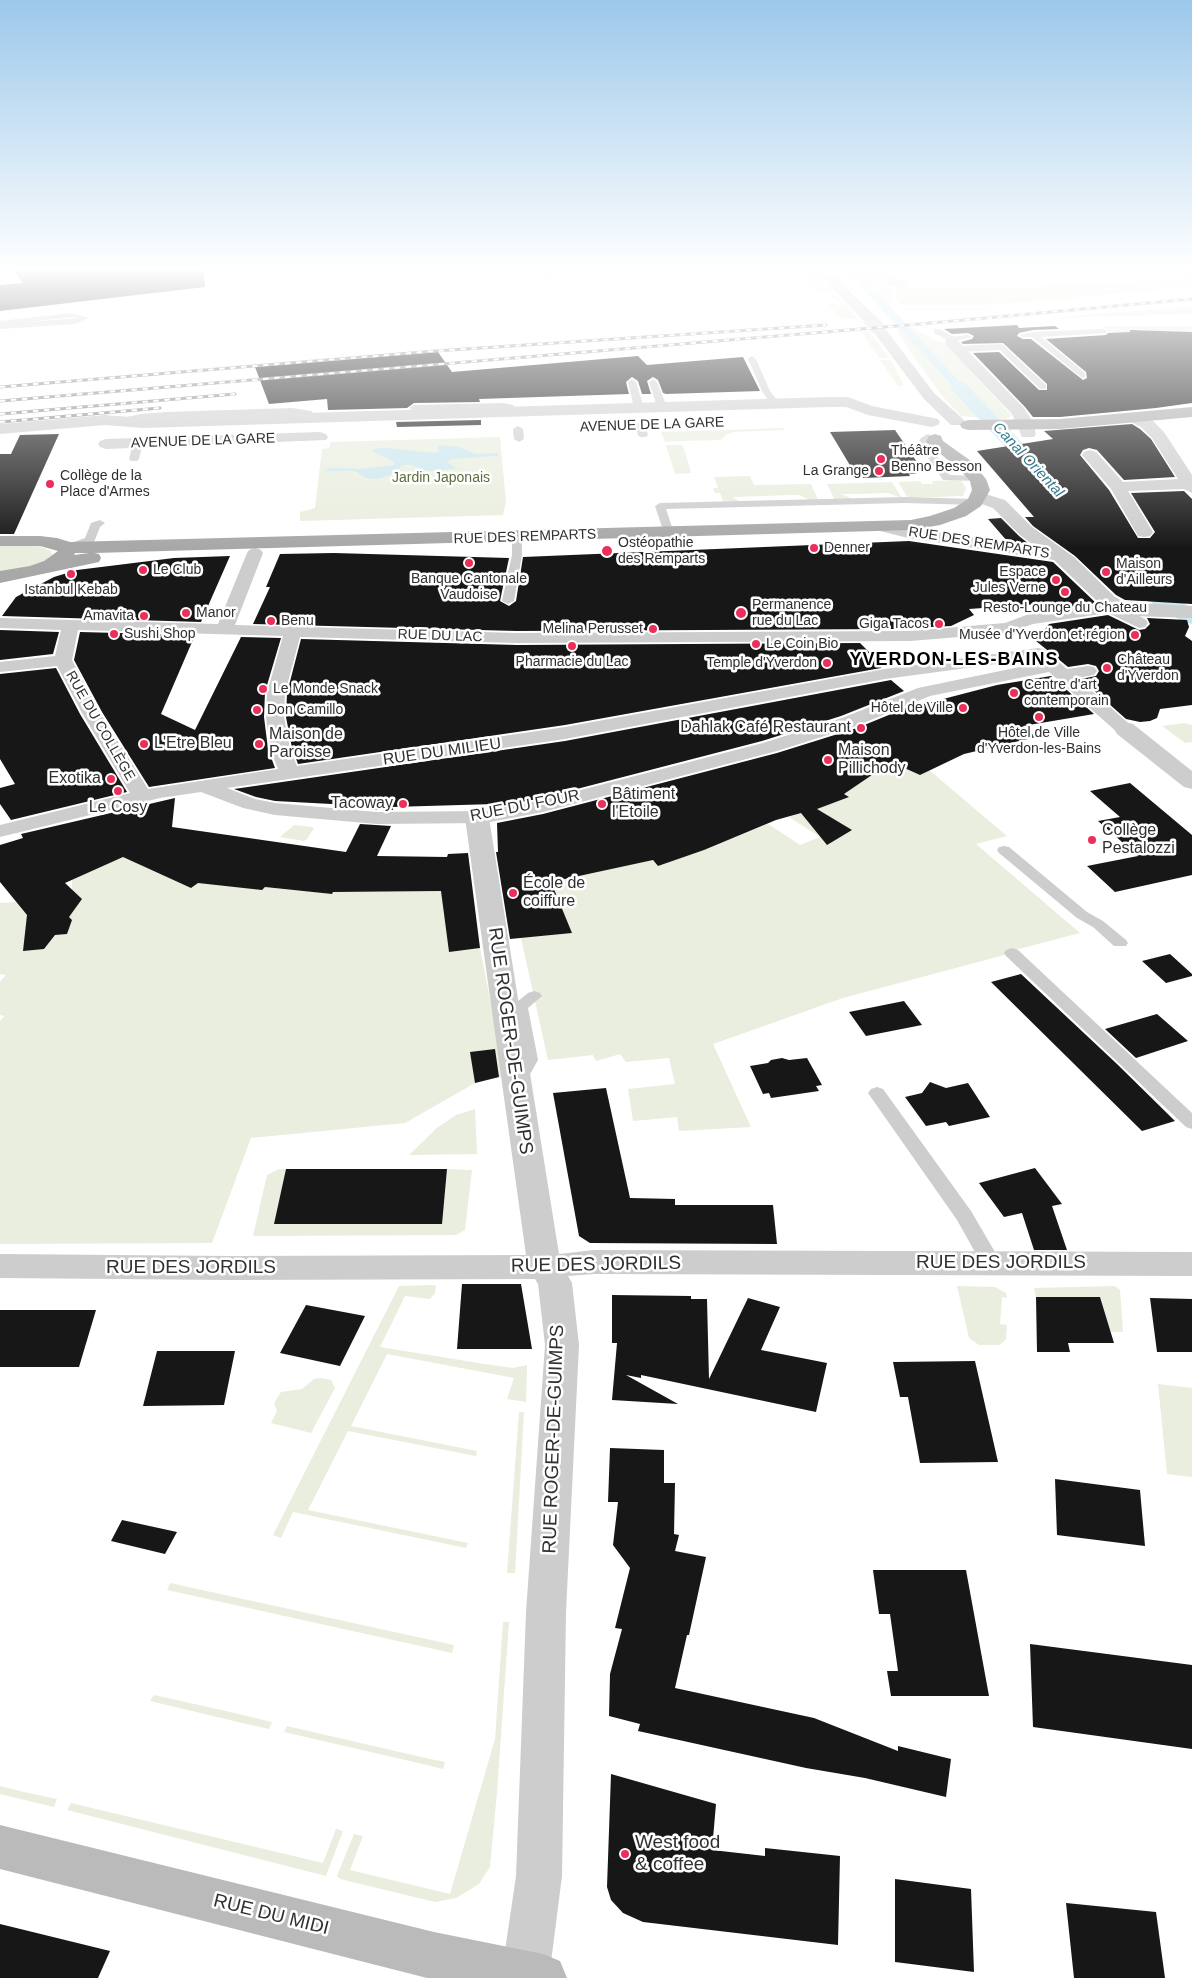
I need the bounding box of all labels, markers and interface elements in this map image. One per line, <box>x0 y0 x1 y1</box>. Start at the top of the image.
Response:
street label: AVENUE DE LA GARE <box>580 414 724 436</box>
water label: Canal Oriental <box>989 419 1067 501</box>
street label: AVENUE DE LA GARE <box>131 430 275 452</box>
place label: Théâtre Benno Besson <box>891 443 982 476</box>
marker: Théâtre Benno Besson <box>875 453 887 465</box>
place label: La Grange <box>803 463 869 479</box>
marker: La Grange <box>873 465 885 477</box>
place label: Collège de la Place d'Armes <box>60 468 150 501</box>
park label: Jardin Japonais <box>392 470 490 486</box>
marker: Collège de la Place d'Armes <box>44 478 56 490</box>
street label: RUE DES REMPARTS <box>907 524 1051 562</box>
street label: RUE DES REMPARTS <box>453 526 597 548</box>
place label: Ostéopathie des Remparts <box>618 535 705 568</box>
place label: Denner <box>824 540 870 556</box>
marker: Denner <box>808 542 820 554</box>
marker: Ostéopathie des Remparts <box>600 544 614 558</box>
place label: Maison d'Ailleurs <box>1116 556 1172 588</box>
marker: Banque Cantonale Vaudoise <box>463 557 475 569</box>
place label: Le Club <box>153 562 201 578</box>
marker: Le Club <box>137 564 149 576</box>
place label: Espace Jules Verne <box>973 564 1046 596</box>
marker: Maison d'Ailleurs <box>1100 566 1112 578</box>
marker: Istanbul Kebab <box>65 568 77 580</box>
place label: Banque Cantonale Vaudoise <box>411 571 527 604</box>
marker: Espace Jules Verne <box>1050 574 1062 586</box>
place label: Istanbul Kebab <box>24 582 118 598</box>
marker: Resto-Lounge du Chateau <box>1059 586 1071 598</box>
place label: Permanence rue du Lac <box>752 597 831 630</box>
place label: Resto-Lounge du Chateau <box>983 600 1147 616</box>
place label: Manor <box>196 605 236 621</box>
marker: Permanence rue du Lac <box>734 606 748 620</box>
marker: Manor <box>180 607 192 619</box>
place label: Amavita <box>83 608 134 624</box>
marker: Amavita <box>138 610 150 622</box>
place label: Benu <box>281 613 314 629</box>
marker: Benu <box>265 615 277 627</box>
place label: Giga Tacos <box>859 616 929 632</box>
marker: Giga Tacos <box>933 618 945 630</box>
place label: Melina Perusset <box>543 621 643 637</box>
marker: Melina Perusset <box>647 623 659 635</box>
place label: Sushi Shop <box>124 626 196 642</box>
street label: RUE DU LAC <box>397 626 483 646</box>
place label: Musée d'Yverdon et région <box>959 627 1125 643</box>
marker: Sushi Shop <box>108 628 120 640</box>
marker: Musée d'Yverdon et région <box>1129 629 1141 641</box>
place label: Le Coin Bio <box>766 636 838 652</box>
marker: Le Coin Bio <box>750 638 762 650</box>
marker: Pharmacie du Lac <box>566 640 578 652</box>
district label: YVERDON-LES-BAINS <box>847 649 1061 671</box>
place label: Château d'Yverdon <box>1117 652 1179 684</box>
place label: Pharmacie du Lac <box>516 654 628 670</box>
place label: Temple d'Yverdon <box>706 655 817 671</box>
marker: Temple d'Yverdon <box>821 657 833 669</box>
marker: Château d'Yverdon <box>1101 662 1113 674</box>
street label: RUE DU COLLÈGE <box>62 668 138 784</box>
place label: Centre d'art contemporain <box>1024 677 1109 710</box>
place label: Le Monde Snack <box>273 681 378 697</box>
marker: Le Monde Snack <box>257 683 269 695</box>
marker: Centre d'art contemporain <box>1008 687 1020 699</box>
place label: Hôtel de Ville <box>871 700 953 716</box>
place label: Don Camillo <box>267 702 343 718</box>
marker: Hôtel de Ville <box>957 702 969 714</box>
marker: Don Camillo <box>251 704 263 716</box>
marker: Hôtel de Ville d'Yverdon-les-Bains <box>1033 711 1045 723</box>
place label: Dahlak Café Restaurant <box>680 718 851 738</box>
marker: Dahlak Café Restaurant <box>855 722 867 734</box>
place label: Maison de Paroisse <box>269 725 343 763</box>
place label: Hôtel de Ville d'Yverdon-les-Bains <box>977 725 1101 758</box>
place label: L'Etre Bleu <box>154 734 232 754</box>
street label: RUE DU MILIEU <box>382 734 502 770</box>
marker: L'Etre Bleu <box>138 738 150 750</box>
marker: Maison de Paroisse <box>253 738 265 750</box>
place label: Maison Pillichody <box>838 741 906 779</box>
marker: Maison Pillichody <box>822 754 834 766</box>
place label: Exotika <box>49 769 101 789</box>
marker: Exotika <box>105 773 117 785</box>
marker: Le Cosy <box>112 785 124 797</box>
place label: Bâtiment l'Etoile <box>612 785 675 823</box>
street label: RUE DU FOUR <box>469 786 581 826</box>
place label: Tacoway <box>331 794 393 814</box>
place label: Le Cosy <box>89 798 147 818</box>
marker: Tacoway <box>397 798 409 810</box>
marker: Bâtiment l'Etoile <box>596 798 608 810</box>
place label: Collège Pestalozzi <box>1102 821 1175 859</box>
marker: Collège Pestalozzi <box>1086 834 1098 846</box>
place label: École de coiffure <box>523 874 585 912</box>
marker: École de coiffure <box>507 887 519 899</box>
street label: RUE ROGER-DE-GUIMPS <box>483 926 537 1156</box>
street label: RUE DES JORDILS <box>511 1252 681 1278</box>
street label: RUE DES JORDILS <box>916 1252 1086 1274</box>
street label: RUE DES JORDILS <box>106 1257 276 1279</box>
street label: RUE ROGER-DE-GUIMPS <box>539 1324 569 1554</box>
place label: West food & coffee <box>635 1832 720 1876</box>
marker: West food & coffee <box>619 1848 631 1860</box>
street label: RUE DU MIDI <box>211 1890 331 1940</box>

